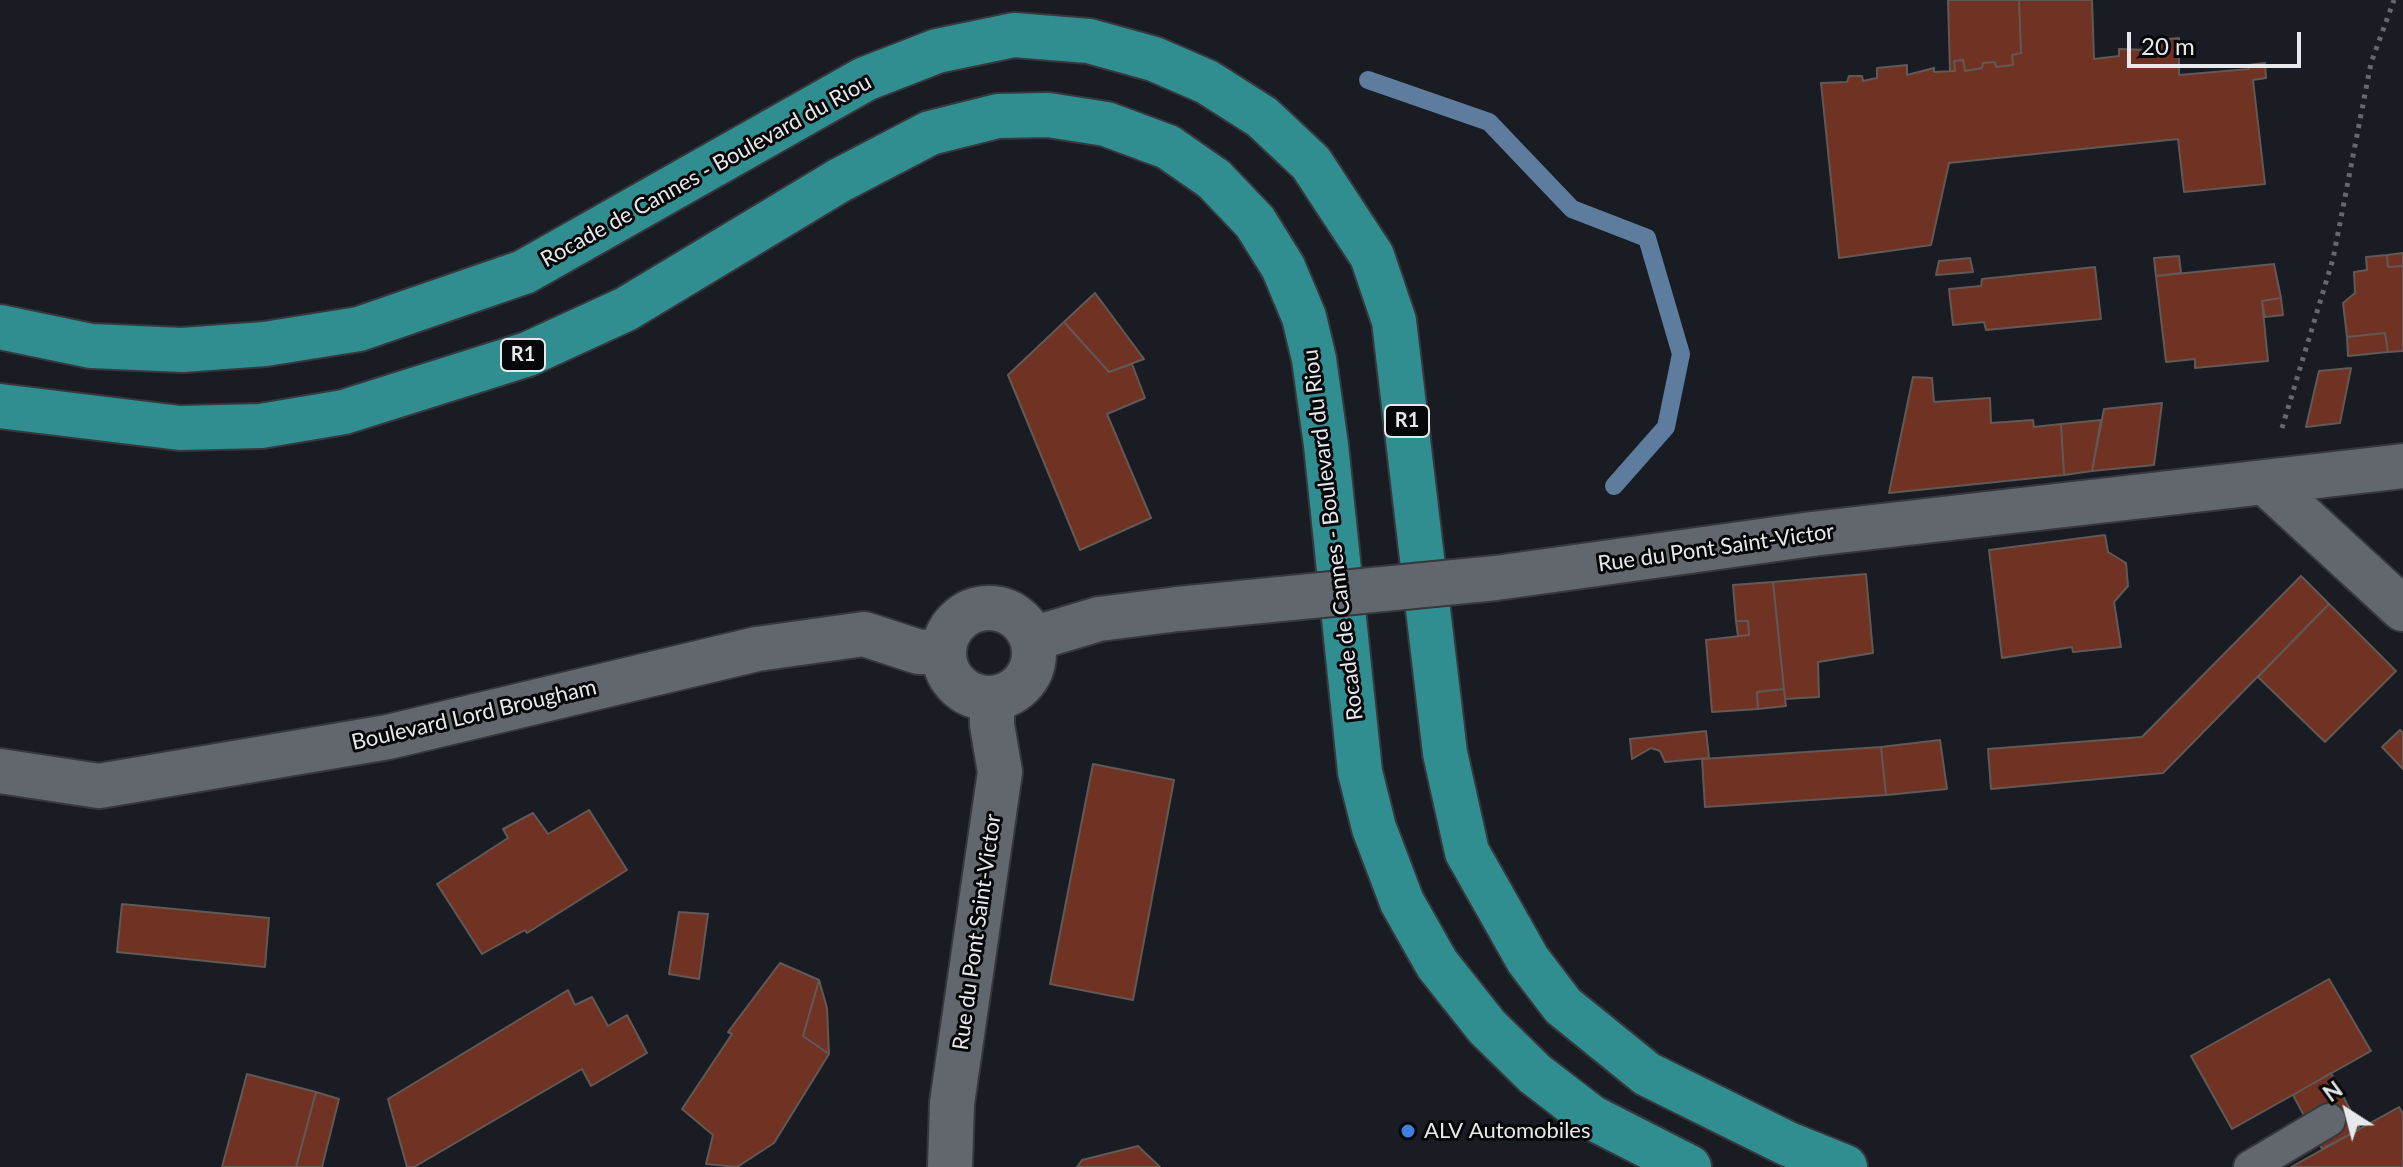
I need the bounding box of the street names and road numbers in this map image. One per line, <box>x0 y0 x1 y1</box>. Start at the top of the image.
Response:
street label: Rocade de Cannes - Boulevard du Riou <box>536 69 876 273</box>
road number: R1 <box>501 339 545 371</box>
street label: Rocade de Cannes - Boulevard du Riou <box>1297 348 1369 722</box>
road number: R1 <box>1385 405 1429 437</box>
street label: Rue du Pont Saint-Victor <box>1596 518 1836 578</box>
street label: Boulevard Lord Brougham <box>349 674 599 756</box>
street label: Rue du Pont Saint-Victor <box>947 812 1007 1052</box>

